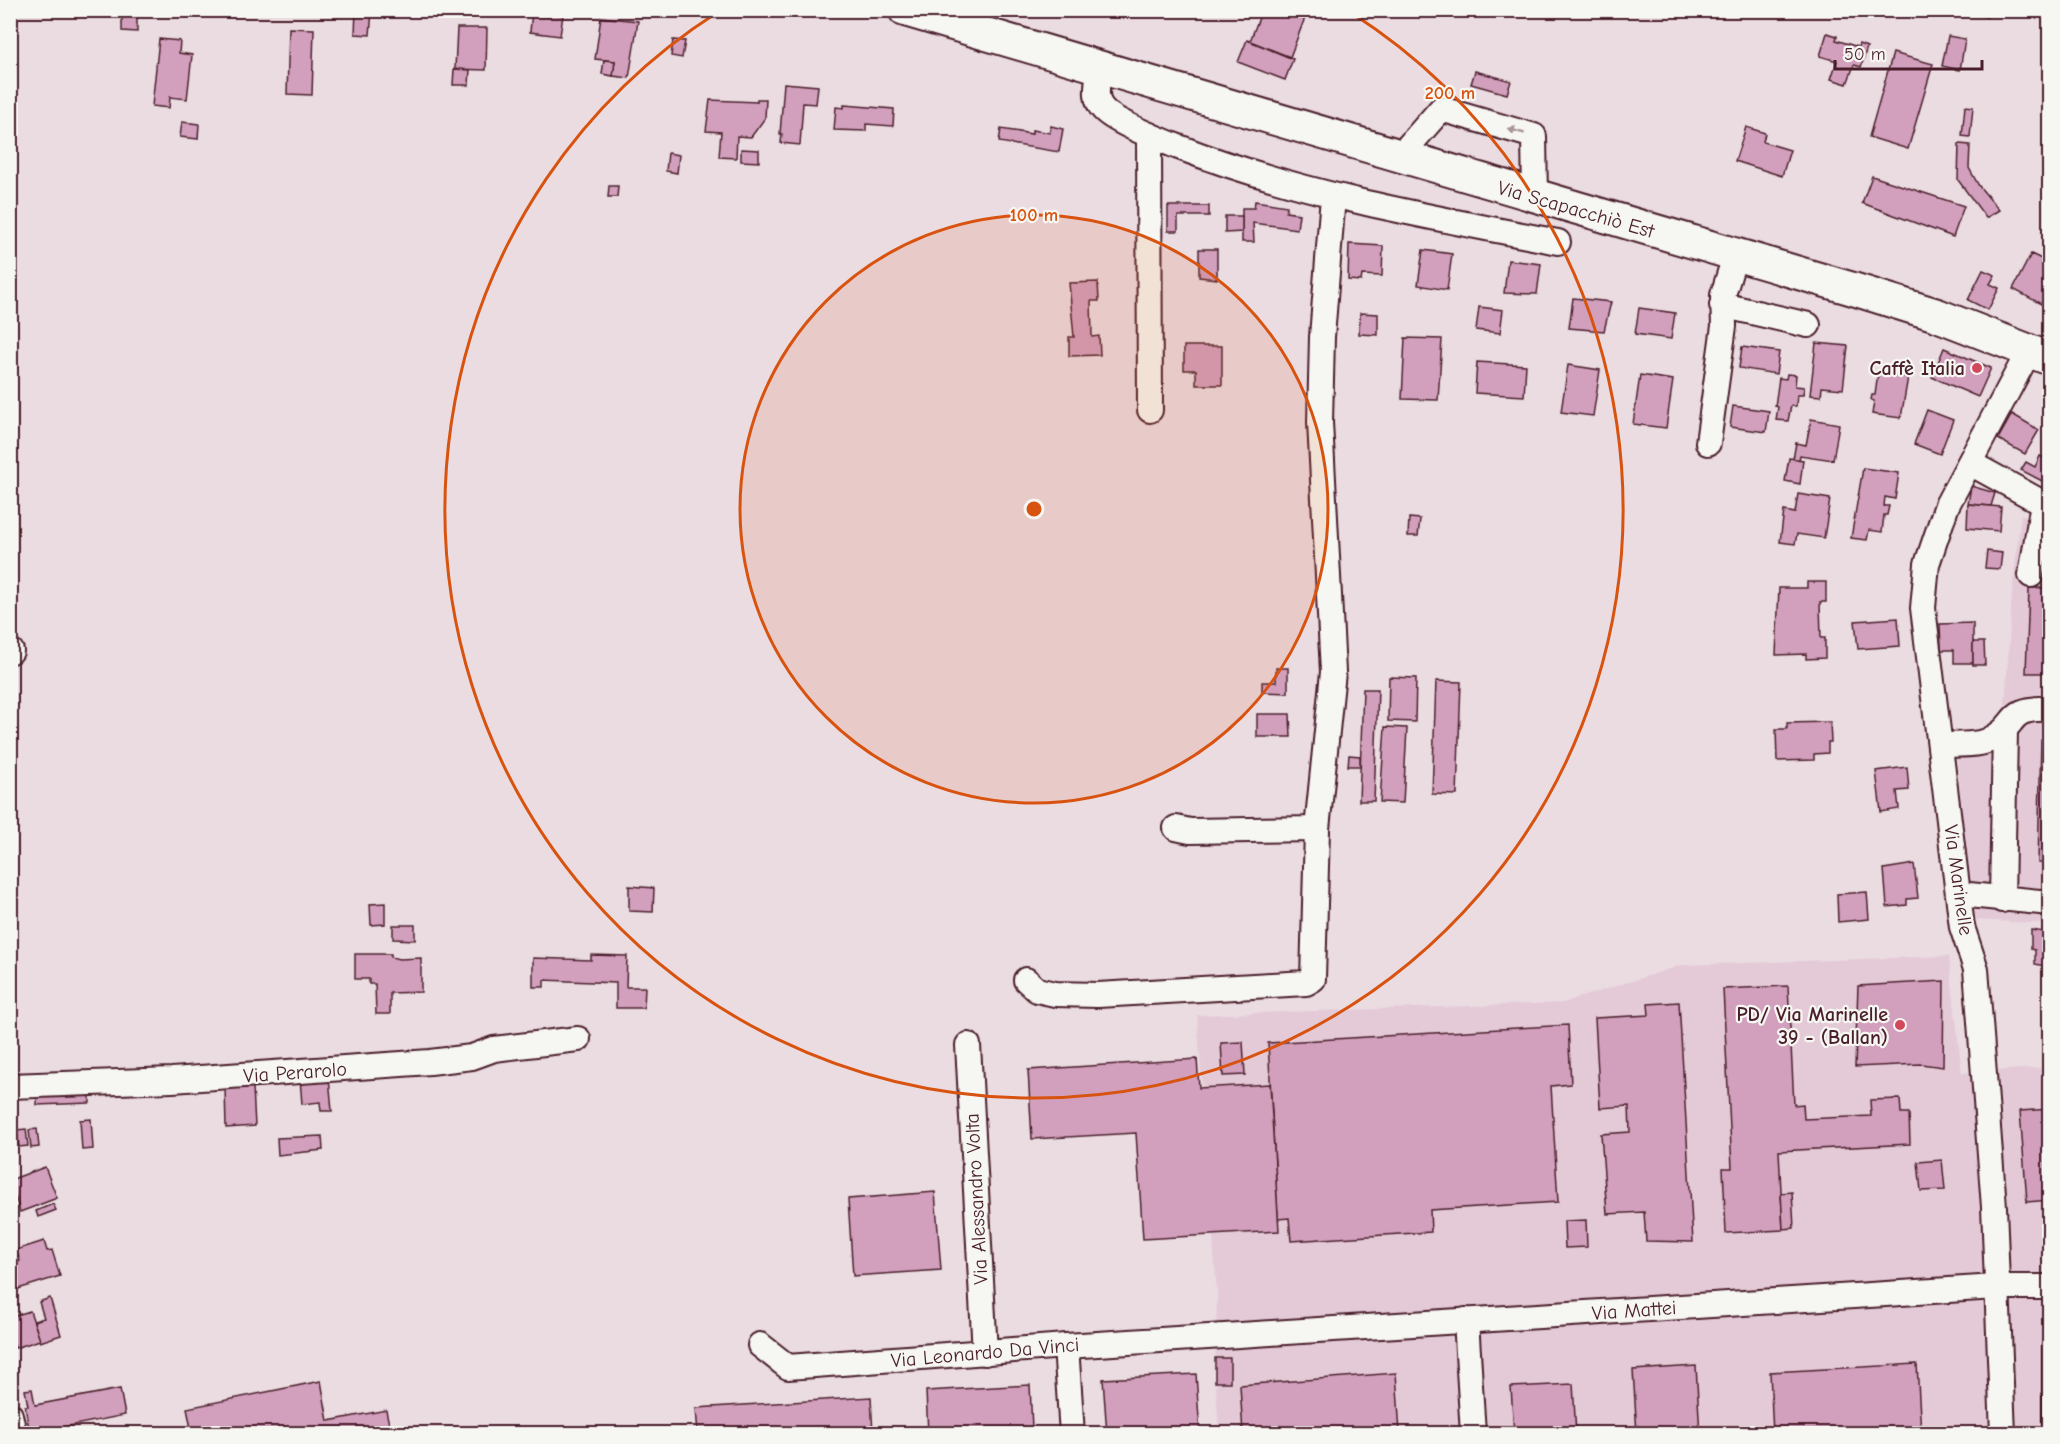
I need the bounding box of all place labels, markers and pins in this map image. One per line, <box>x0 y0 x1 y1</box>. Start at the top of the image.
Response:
place label: Caffè Italia <box>1870 357 1965 380</box>
marker: Caffè Italia <box>1970 361 1984 375</box>
centre of rings <box>1024 499 1044 519</box>
place label: PD/ Via Marinelle 39 - (Ballan) <box>1737 1003 1888 1049</box>
marker: PD/ Via Marinelle 39 - (Ballan) <box>1893 1018 1907 1032</box>

